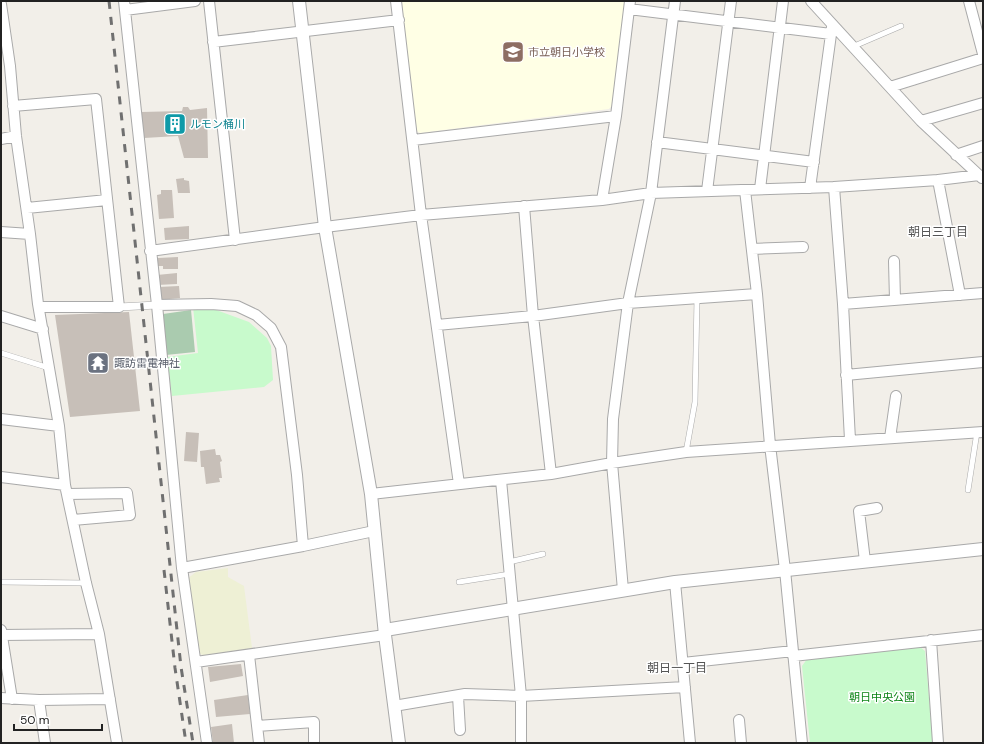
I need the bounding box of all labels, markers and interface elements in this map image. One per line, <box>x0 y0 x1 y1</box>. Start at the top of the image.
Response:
school or university icon: 市立朝日小学校 <box>500 39 526 65</box>
place label: 市立朝日小学校 <box>528 45 605 59</box>
building icon: ルモン桶川 <box>162 111 188 137</box>
place label: ルモン桶川 <box>190 117 245 131</box>
district label: 朝日三丁目 <box>908 224 968 240</box>
temple icon: 諏訪雷電神社 <box>85 350 111 376</box>
place label: 諏訪雷電神社 <box>114 356 180 370</box>
district label: 朝日一丁目 <box>647 660 707 676</box>
park label: 朝日中央公園 <box>849 690 915 704</box>
scale bar <box>14 706 102 732</box>
text: 50 m <box>20 712 49 728</box>

